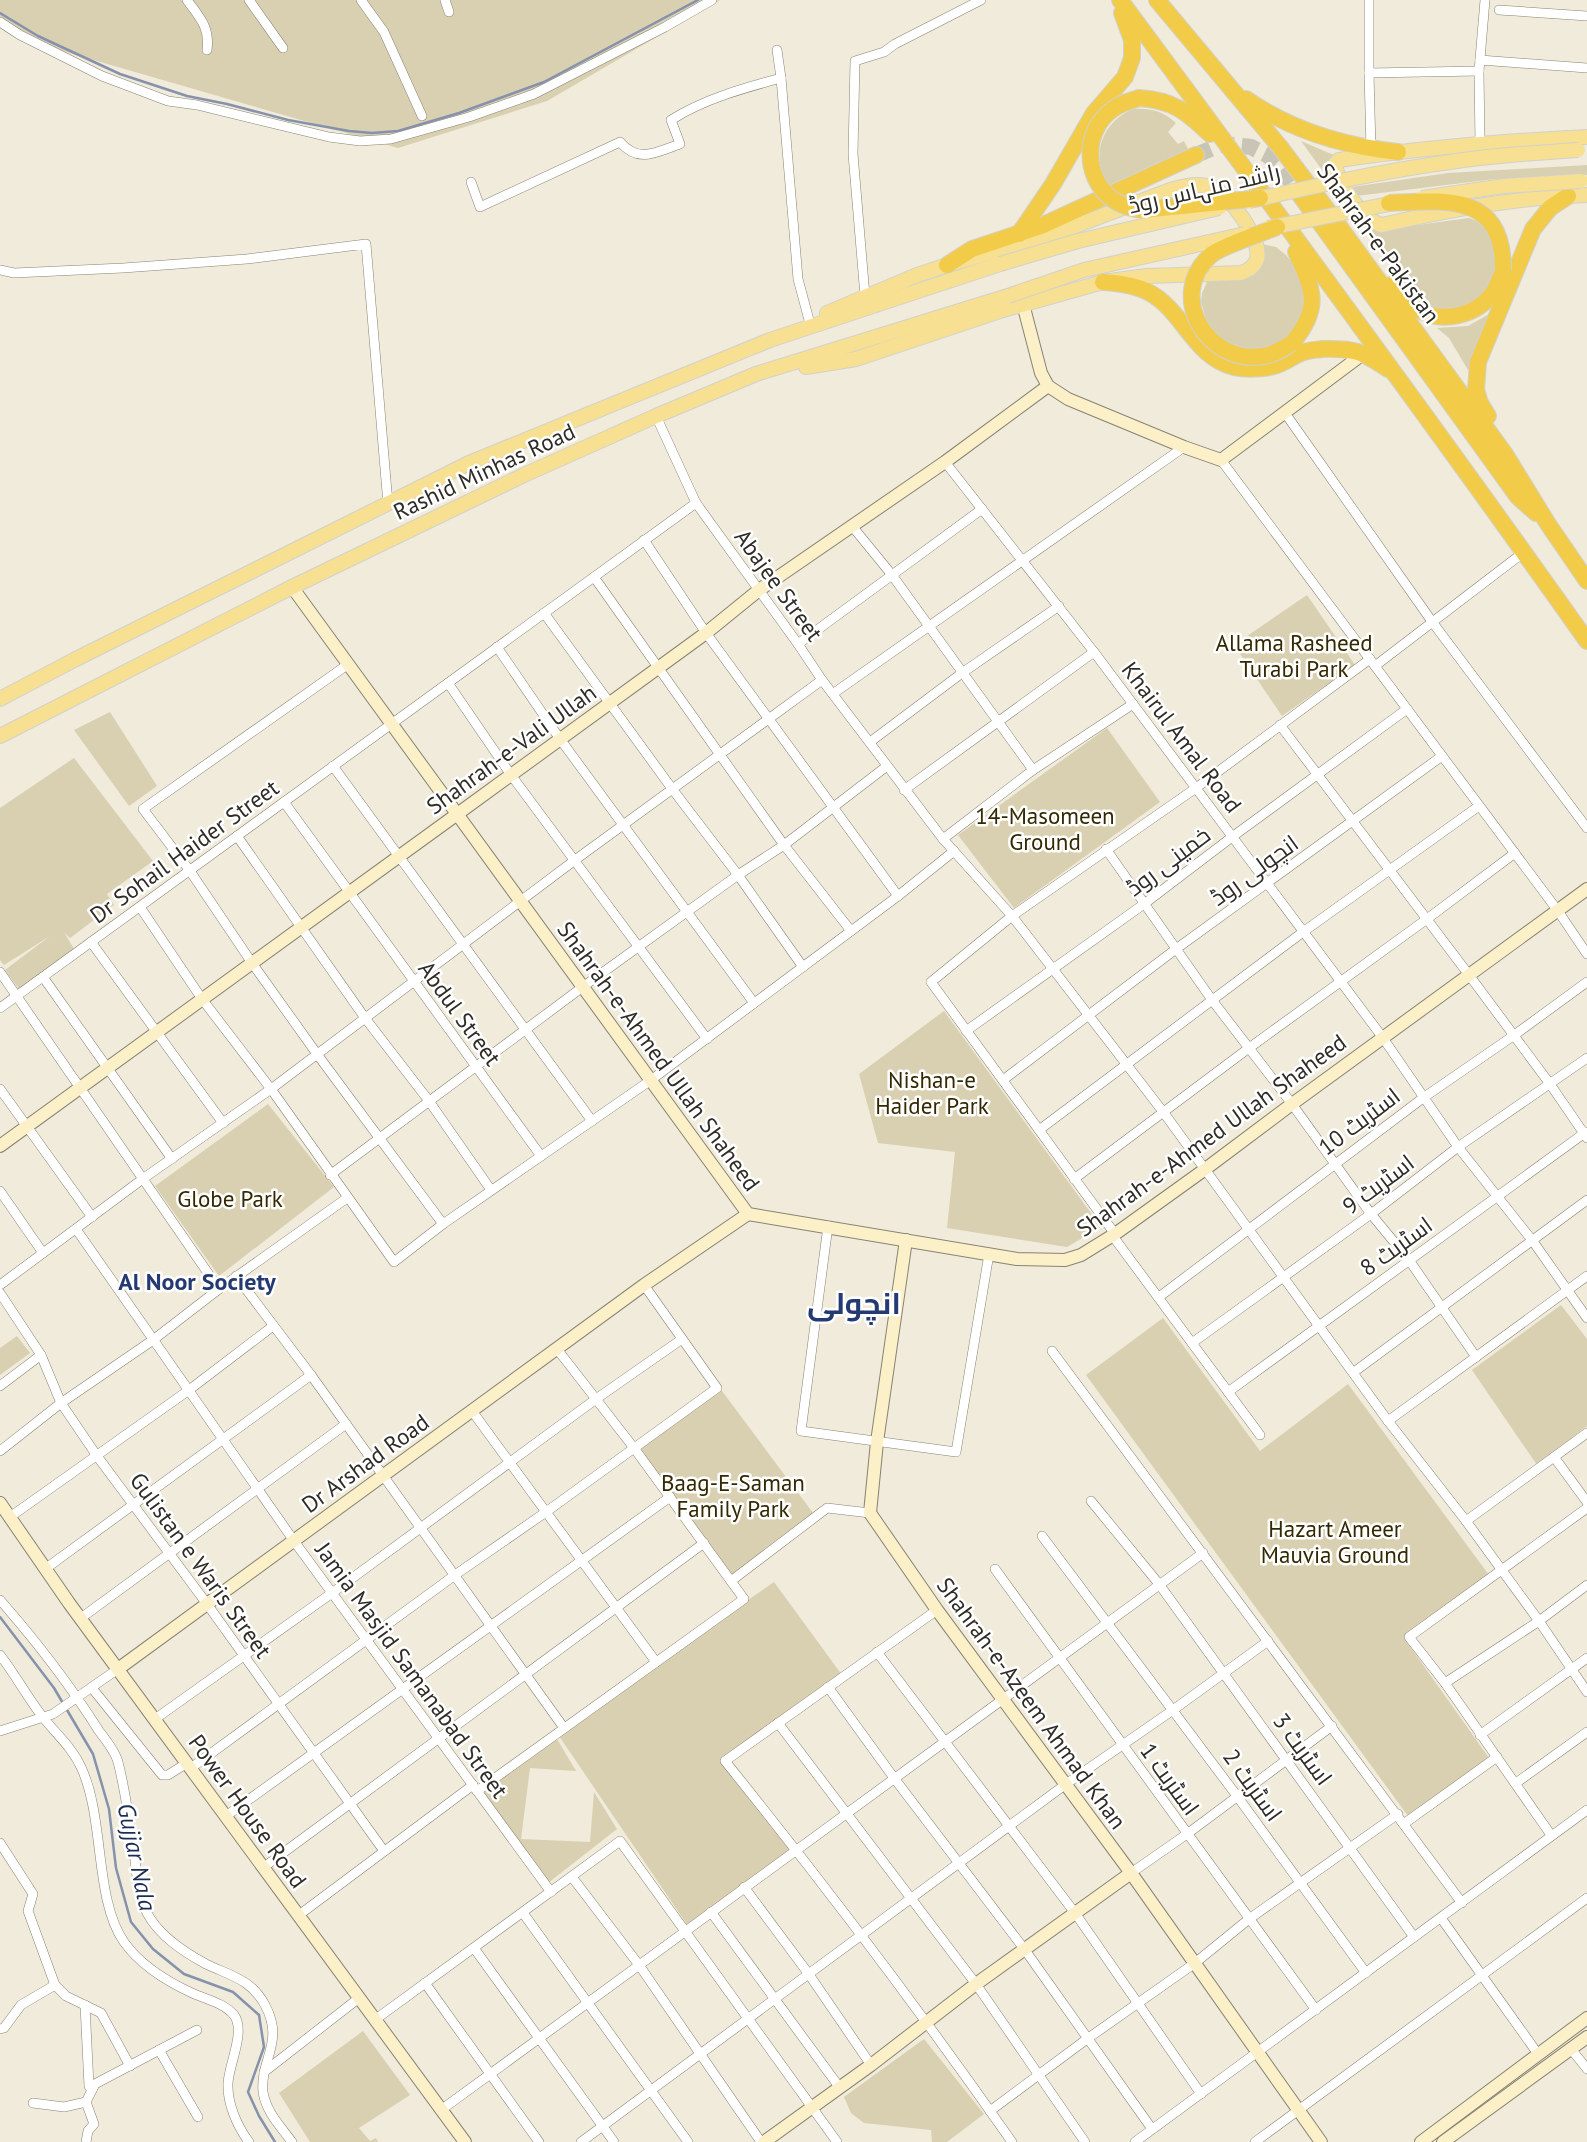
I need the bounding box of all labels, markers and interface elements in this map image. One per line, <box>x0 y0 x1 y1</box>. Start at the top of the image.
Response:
street label: راشد منہاس روڈ <box>1125 156 1283 221</box>
street label: Shahrah-e-Pakistan <box>1311 157 1447 329</box>
street label: Rashid Minhas Road <box>388 416 580 526</box>
street label: Abajee Street <box>729 523 829 647</box>
park label: Allama Rasheed Turabi Park <box>1215 628 1373 683</box>
street label: Khairul Amal Road <box>1116 656 1248 818</box>
street label: Shahrah-e-Vali Ullah <box>420 678 602 820</box>
street label: Dr Sohail Haider Street <box>84 773 284 929</box>
park label: 14-Masomeen Ground <box>975 801 1115 856</box>
street label: خمینی روڈ <box>1120 820 1216 902</box>
street label: انچولی روڈ <box>1204 828 1304 913</box>
street label: Shahrah-e-Ahmed Ullah Shaheed <box>551 915 767 1197</box>
street label: Abdul Street <box>412 955 508 1071</box>
street label: Shahrah-e-Ahmed Ullah Shaheed <box>1070 1027 1352 1243</box>
park label: Nishan-e Haider Park <box>875 1065 989 1120</box>
street label: اسٹریٹ 10 <box>1312 1081 1406 1161</box>
street label: اسٹریٹ 9 <box>1336 1148 1420 1220</box>
park label: Globe Park <box>177 1184 283 1213</box>
street label: اسٹریٹ 8 <box>1354 1210 1438 1282</box>
district label: Al Noor Society <box>118 1266 276 1297</box>
district label: انچولی <box>807 1283 901 1325</box>
street label: Dr Arshad Road <box>296 1407 434 1519</box>
street label: Gulistan e Waris Street <box>124 1467 278 1664</box>
park label: Baag-E-Saman Family Park <box>661 1468 805 1523</box>
park label: Hazart Ameer Mauvia Ground <box>1261 1514 1409 1569</box>
street label: Jamia Masjid Samanabad Street <box>309 1536 515 1804</box>
street label: Shahrah-e-Azeem Ahmad Khan <box>931 1571 1133 1835</box>
street label: اسٹریٹ 3 <box>1267 1707 1339 1791</box>
street label: Power House Road <box>183 1729 313 1893</box>
street label: اسٹریٹ 1 <box>1134 1737 1206 1821</box>
street label: اسٹریٹ 2 <box>1217 1743 1289 1827</box>
water label: Gujjar Nala <box>110 1800 164 1914</box>

